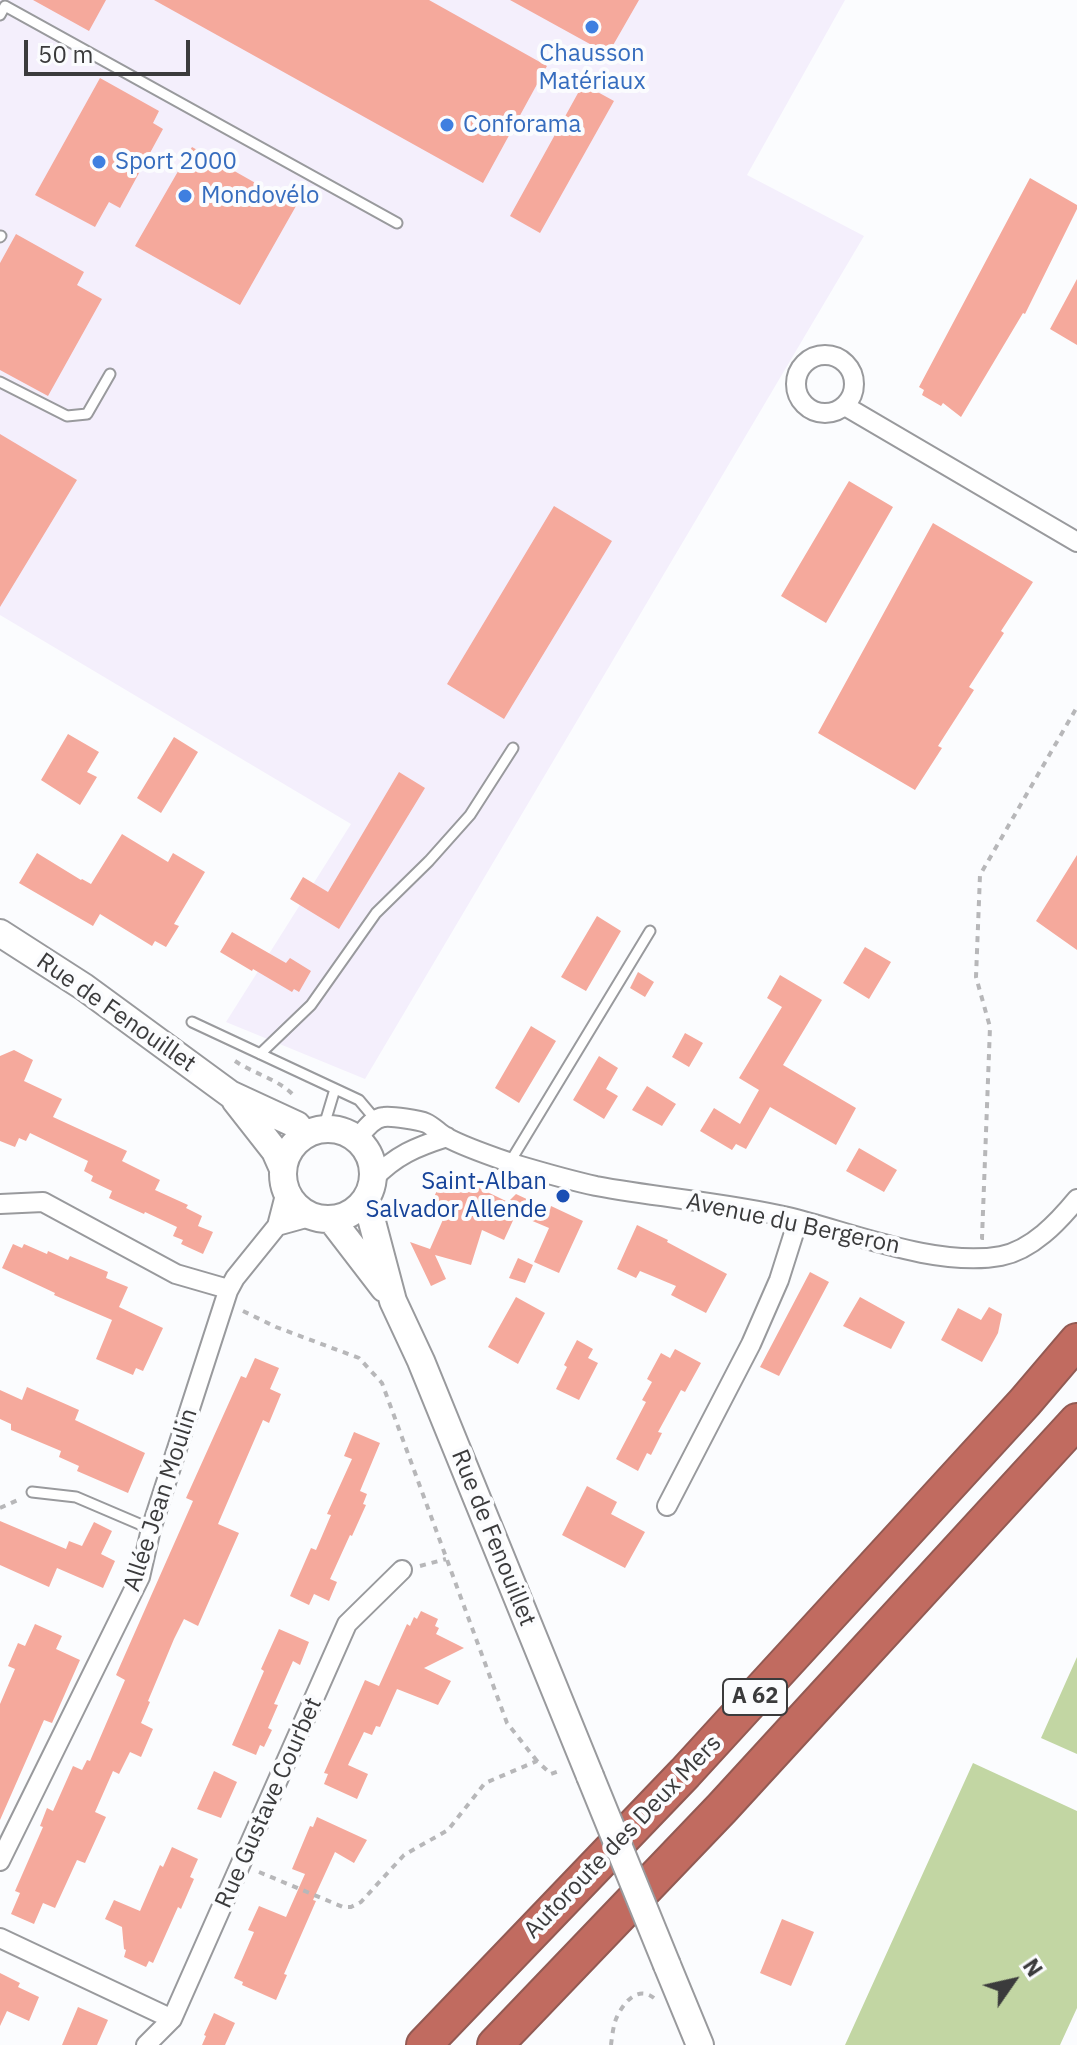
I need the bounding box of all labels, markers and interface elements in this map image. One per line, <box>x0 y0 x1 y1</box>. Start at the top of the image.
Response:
marker: Chausson Matériaux <box>583 18 601 36</box>
scale bar <box>28 24 194 74</box>
text: 50 m <box>38 38 93 70</box>
place label: Chausson Matériaux <box>538 40 646 96</box>
place label: Conforama <box>463 111 581 139</box>
marker: Conforama <box>438 116 456 134</box>
place label: Sport 2000 <box>115 148 237 176</box>
marker: Sport 2000 <box>90 153 108 171</box>
place label: Mondovélo <box>201 182 319 210</box>
marker: Mondovélo <box>176 187 194 205</box>
street label: Rue de Fenouillet <box>31 947 201 1079</box>
place label: Saint-Alban Salvador Allende <box>365 1168 547 1224</box>
marker: Saint-Alban Salvador Allende <box>554 1187 572 1205</box>
street label: Avenue du Bergeron <box>684 1187 902 1261</box>
street label: Allée Jean Moulin <box>118 1405 204 1595</box>
street label: Rue de Fenouillet <box>444 1446 542 1630</box>
road number: A 62 <box>723 1679 787 1715</box>
street label: Rue Gustave Courbet <box>210 1693 328 1913</box>
street label: Autoroute des Deux Mers <box>518 1729 728 1945</box>
north arrow <box>973 1941 1053 2021</box>
text: N <box>1017 1953 1050 1982</box>

